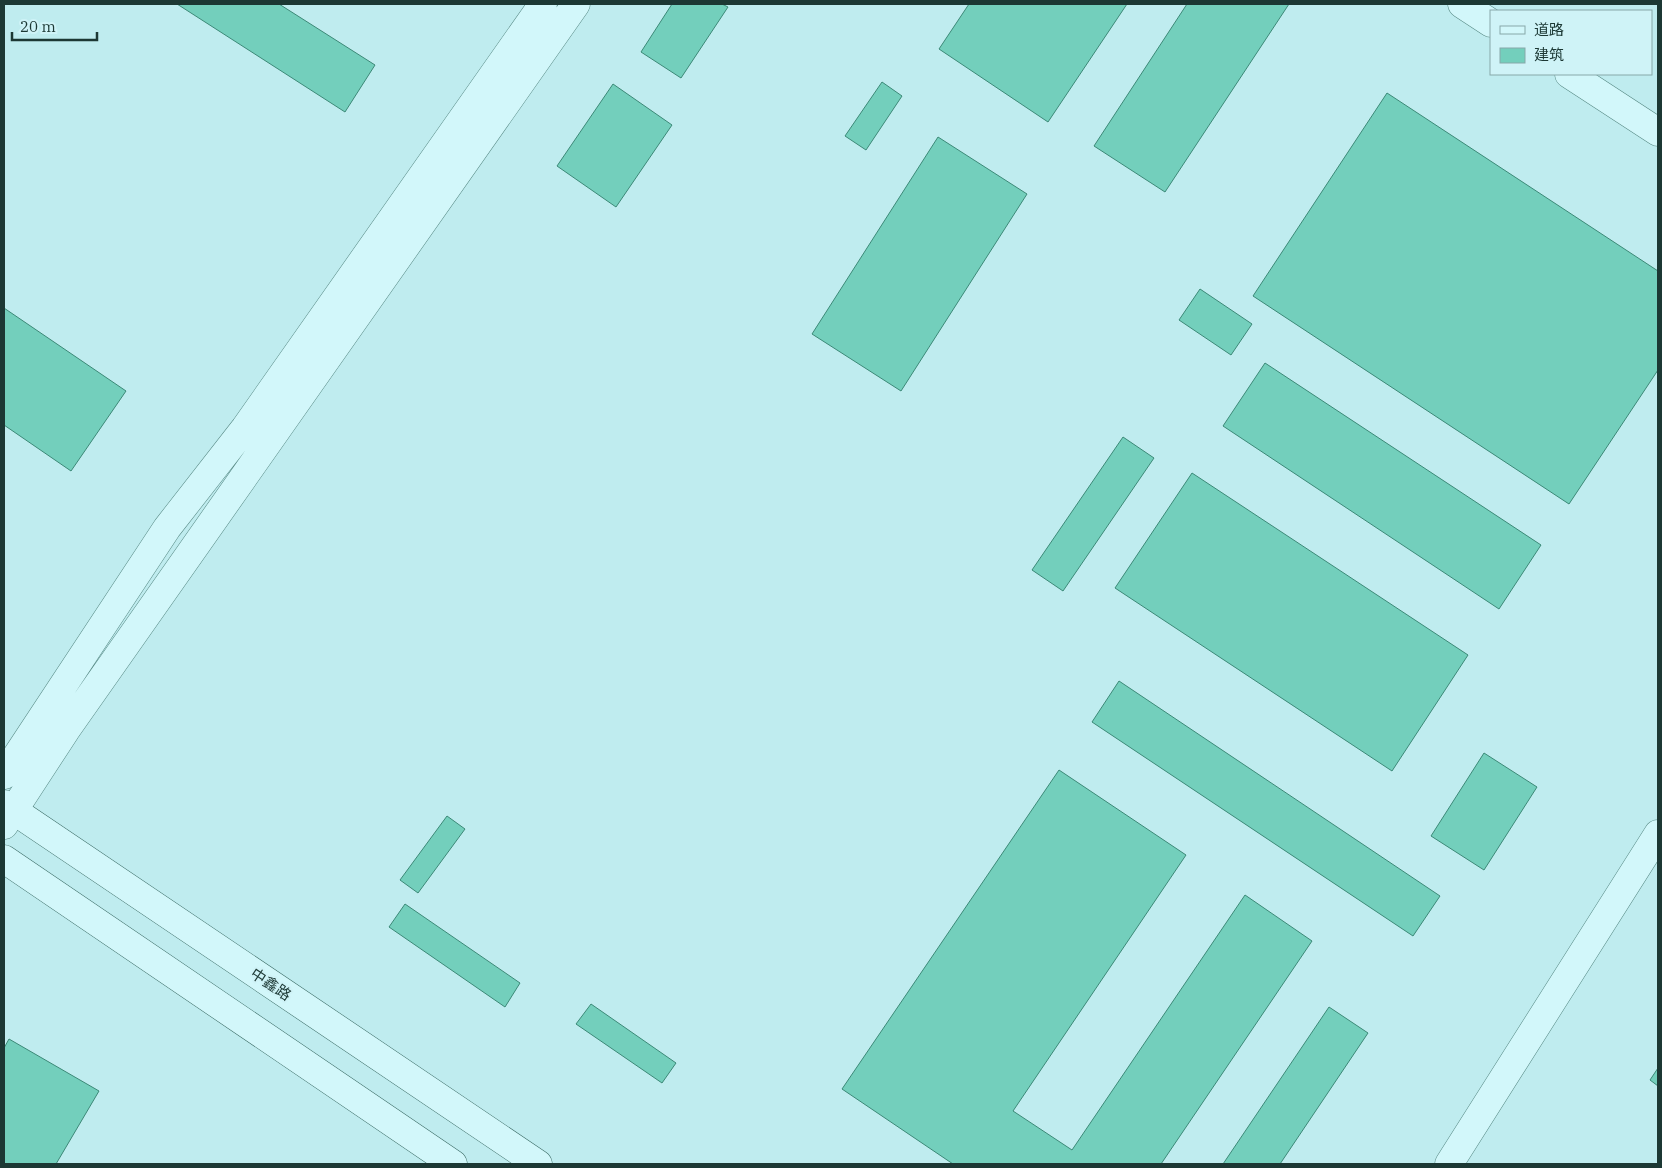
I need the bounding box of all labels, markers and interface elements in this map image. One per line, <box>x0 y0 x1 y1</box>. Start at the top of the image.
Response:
scale bar <box>12 10 98 42</box>
legend <box>1490 10 1652 75</box>
text: 20 m <box>20 17 56 36</box>
text: 道路 <box>1534 20 1564 39</box>
text: 建筑 <box>1534 45 1564 64</box>
street label: 中鑫路 <box>247 964 295 1004</box>

